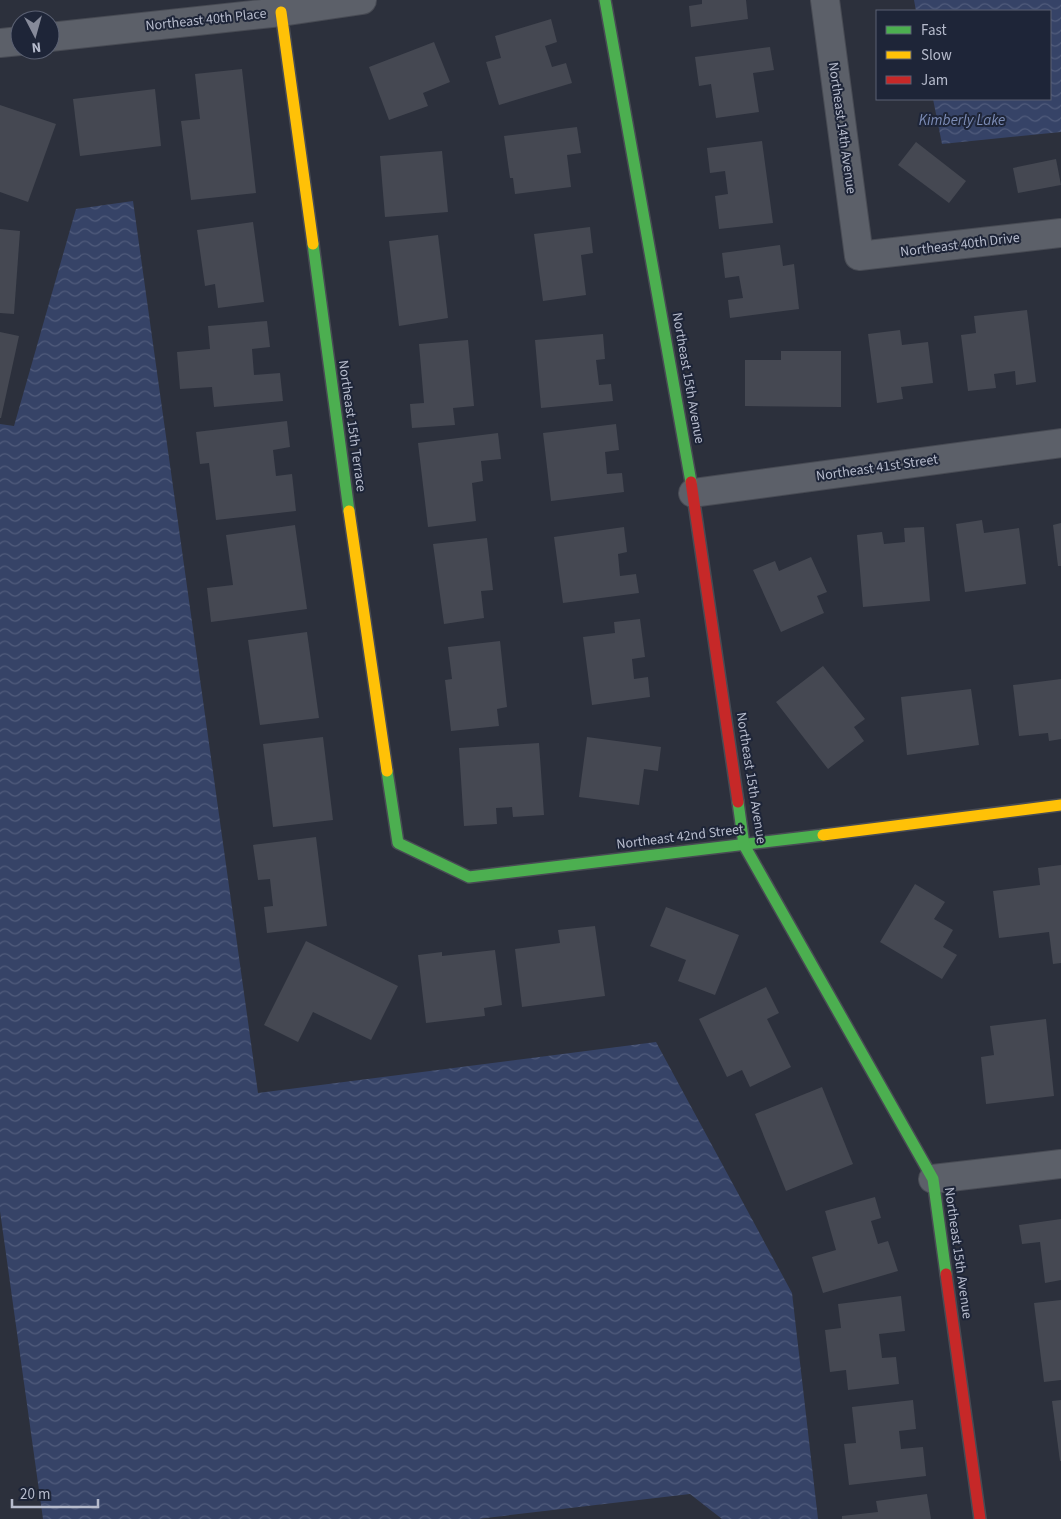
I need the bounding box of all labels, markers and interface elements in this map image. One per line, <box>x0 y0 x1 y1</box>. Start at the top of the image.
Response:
street label: Northeast 40th Place <box>145 4 267 36</box>
north arrow <box>10 10 60 60</box>
legend <box>876 10 1051 100</box>
text: Fast <box>921 20 947 41</box>
text: N <box>31 37 42 57</box>
text: Slow <box>921 45 952 66</box>
street label: Northeast 14th Avenue <box>823 61 861 195</box>
text: Jam <box>921 70 948 91</box>
water label: Kimberly Lake <box>919 110 1005 131</box>
street label: Northeast 40th Drive <box>899 228 1021 262</box>
street label: Northeast 15th Avenue <box>667 311 709 445</box>
street label: Northeast 15th Terrace <box>333 359 371 493</box>
street label: Northeast 41st Street <box>815 450 939 486</box>
street label: Northeast 15th Avenue <box>731 711 771 845</box>
street label: Northeast 42nd Street <box>615 819 745 855</box>
street label: Northeast 15th Avenue <box>939 1186 977 1320</box>
scale bar <box>12 1476 99 1508</box>
text: 20 m <box>20 1484 50 1505</box>

